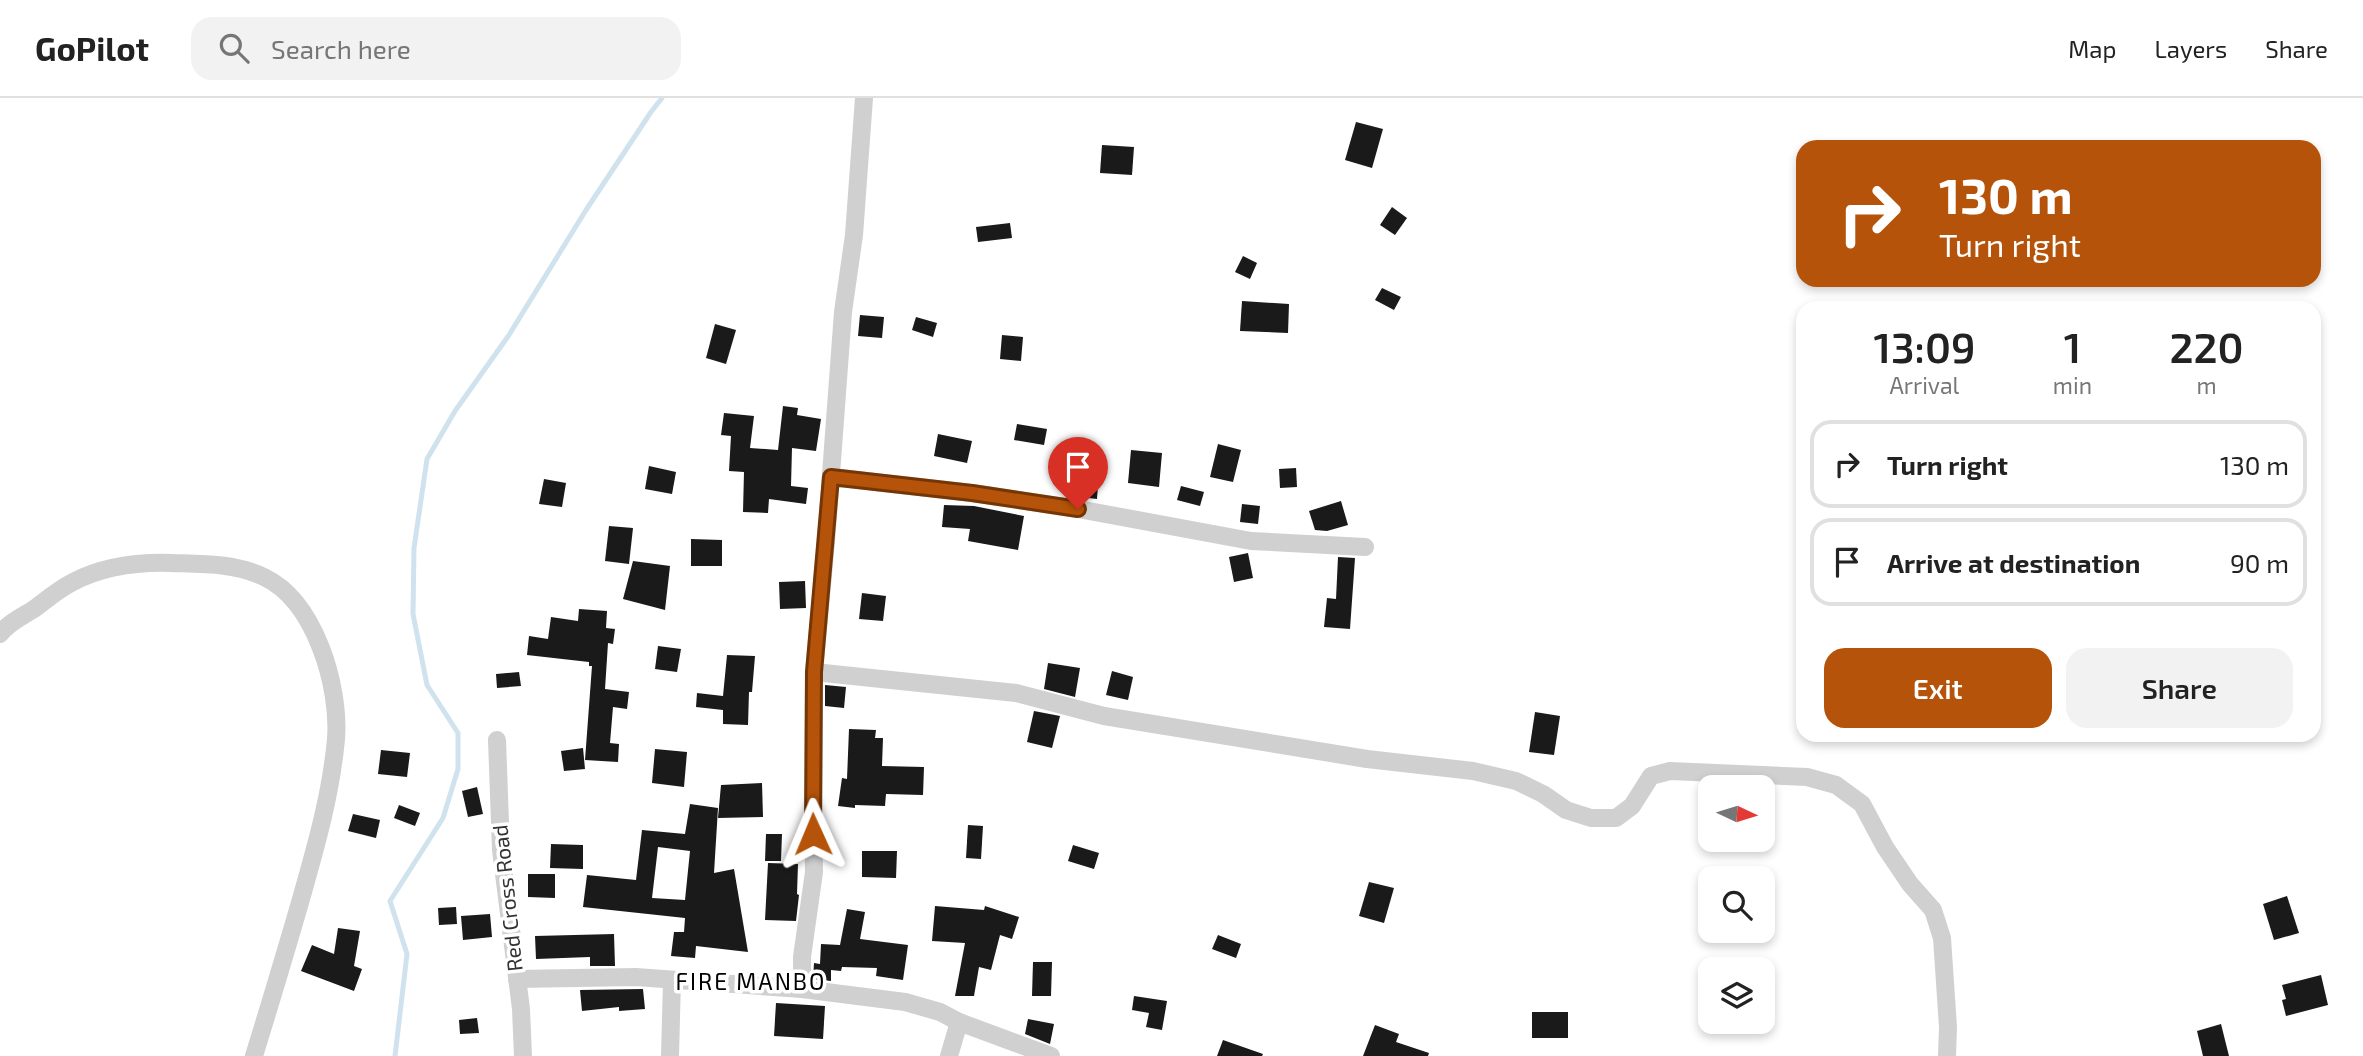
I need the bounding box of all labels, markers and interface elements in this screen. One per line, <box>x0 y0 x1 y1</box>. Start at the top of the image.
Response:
search box <box>191 17 681 80</box>
text: GoPilot <box>35 28 149 68</box>
icon: search <box>215 29 253 67</box>
text: Search here <box>271 33 411 64</box>
text: Map <box>2068 34 2116 63</box>
text: Layers <box>2154 34 2227 63</box>
text: Share <box>2265 34 2328 63</box>
text: 130 m <box>1939 165 2073 224</box>
icon: right <box>1824 168 1915 259</box>
text: Turn right <box>1939 225 2081 263</box>
text: 13:09 <box>1873 321 1975 371</box>
text: 1 <box>2064 321 2081 371</box>
text: 220 <box>2169 321 2244 371</box>
text: Arrival <box>1889 371 1959 399</box>
text: min <box>2053 371 2092 399</box>
text: m <box>2196 371 2217 399</box>
pin <box>1048 437 1108 509</box>
icon: right <box>1828 445 1866 483</box>
icon: arrive <box>1059 448 1097 486</box>
text: Turn right <box>1887 449 2008 480</box>
text: 130 m <box>2220 449 2289 480</box>
icon: arrive <box>1828 543 1866 581</box>
text: Arrive at destination <box>1887 547 2140 578</box>
text: 90 m <box>2230 547 2289 578</box>
button: Exit <box>1824 648 2052 728</box>
button: Share <box>2066 648 2293 728</box>
north arrow <box>1698 775 1774 852</box>
map controls <box>1698 775 1775 1034</box>
position arrow <box>776 797 850 871</box>
street label: Red Cross Road <box>486 824 527 973</box>
button: search <box>1698 866 1775 943</box>
button: layers <box>1698 957 1775 1034</box>
district label: FIRE MANBO <box>676 967 826 995</box>

